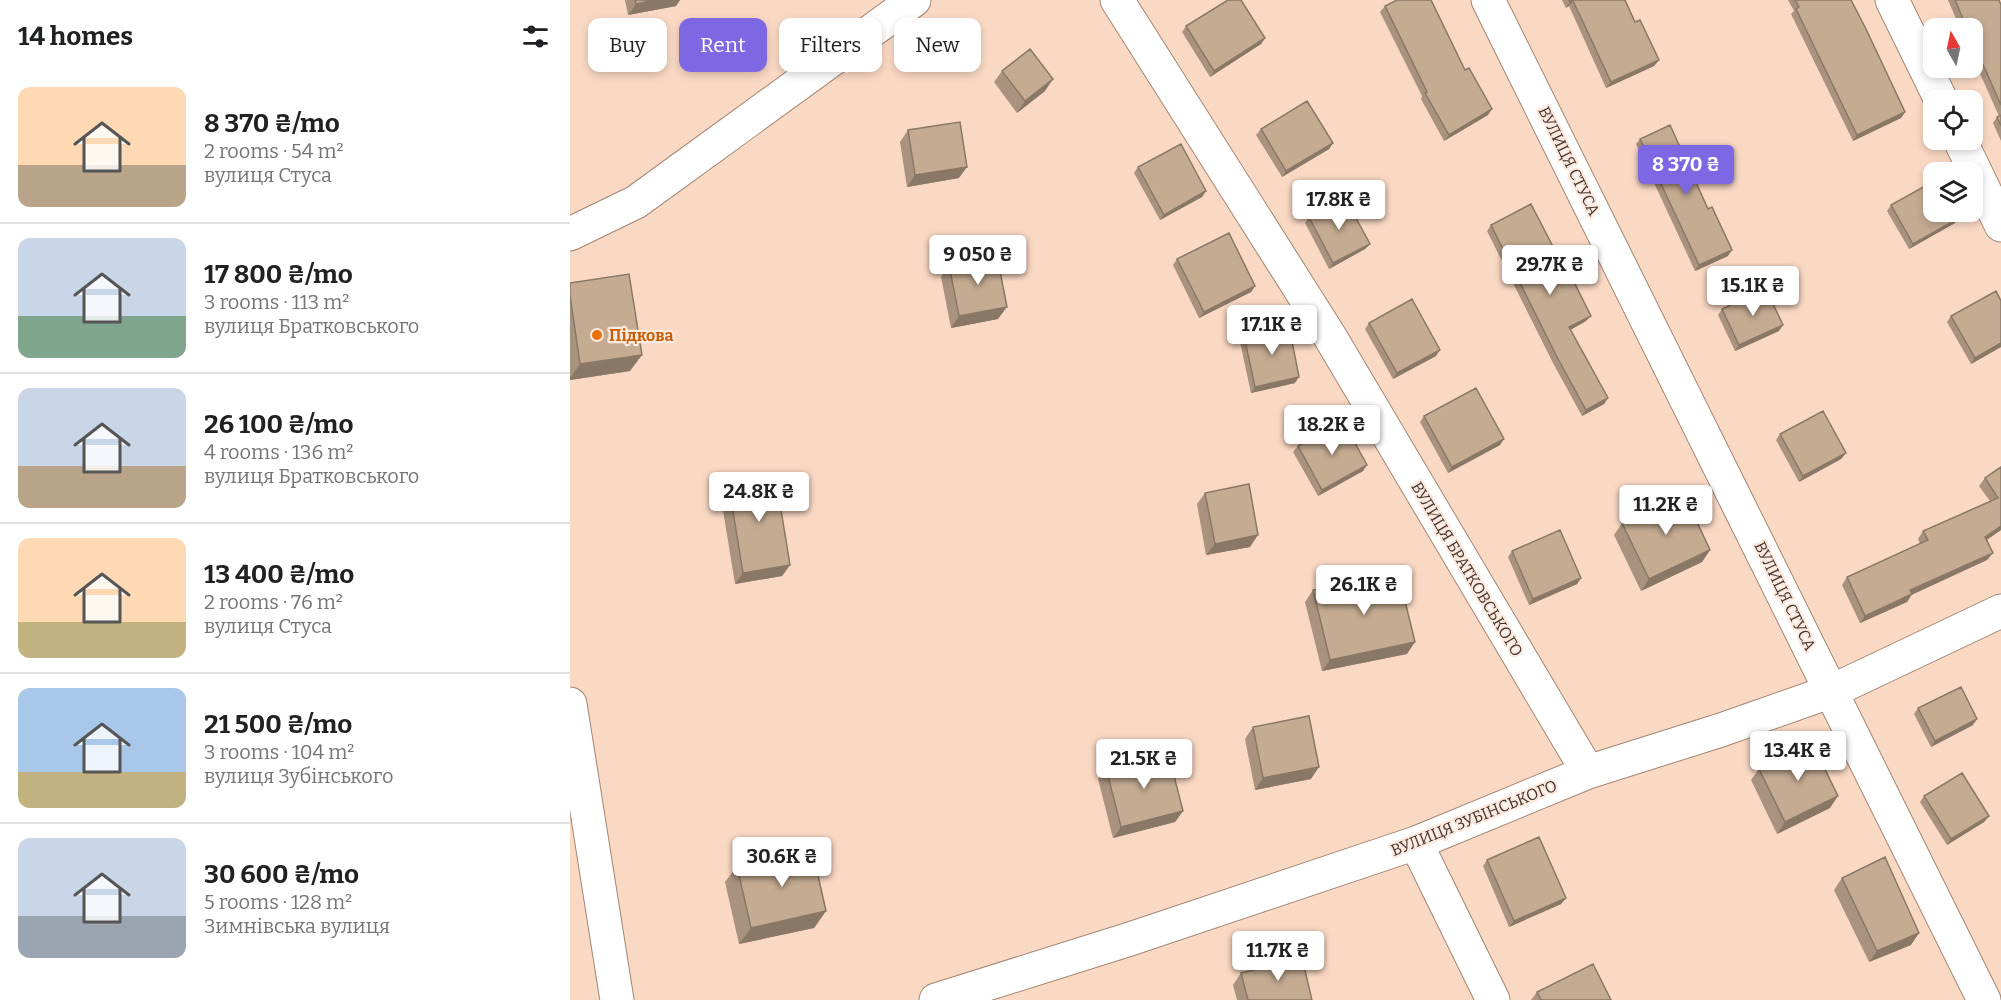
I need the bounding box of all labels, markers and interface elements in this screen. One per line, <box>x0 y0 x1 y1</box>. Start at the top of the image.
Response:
chip: Buy <box>588 18 667 72</box>
chip: Rent <box>679 18 767 72</box>
chip: Filters <box>779 18 882 72</box>
chip: New <box>894 18 981 72</box>
north arrow <box>1923 18 1983 78</box>
map controls <box>1923 18 1983 222</box>
icon: filters <box>519 20 552 53</box>
text: 14 homes <box>18 21 133 52</box>
button: locate <box>1923 90 1983 150</box>
street label: ВУЛИЦЯ СТУСА <box>1534 103 1604 219</box>
text: 8 370 ₴/mo <box>204 108 340 139</box>
icon: home <box>66 111 138 183</box>
text: 2 rooms · 54 m² <box>204 139 344 163</box>
pin: 8 370 ₴ <box>1631 145 1741 196</box>
text: 8 370 ₴ <box>1652 152 1720 176</box>
button: layers <box>1923 162 1983 222</box>
text: вулиця Стуса <box>204 163 332 187</box>
pin: 17.8K ₴ <box>1284 180 1394 231</box>
text: 17.8K ₴ <box>1306 187 1372 211</box>
pin: 9 050 ₴ <box>923 235 1033 286</box>
text: 9 050 ₴ <box>943 242 1013 266</box>
pin: 29.7K ₴ <box>1495 245 1605 296</box>
text: 29.7K ₴ <box>1516 252 1584 276</box>
text: 17 800 ₴/mo <box>204 259 353 290</box>
icon: home <box>66 262 138 334</box>
pin: 15.1K ₴ <box>1698 266 1808 317</box>
text: 15.1K ₴ <box>1721 273 1785 297</box>
text: 3 rooms · 113 m² <box>204 290 349 314</box>
pin: 17.1K ₴ <box>1217 305 1327 356</box>
text: 17.1K ₴ <box>1241 312 1303 336</box>
text: вулиця Братковського <box>204 314 419 338</box>
place label: Підкова <box>609 326 674 345</box>
marker: Підкова <box>590 328 604 342</box>
pin: 18.2K ₴ <box>1277 405 1387 456</box>
text: 26 100 ₴/mo <box>204 409 353 440</box>
icon: home <box>66 412 138 484</box>
text: 18.2K ₴ <box>1298 412 1366 436</box>
text: 4 rooms · 136 m² <box>204 440 353 464</box>
text: вулиця Братковського <box>204 464 419 488</box>
pin: 24.8K ₴ <box>704 472 814 523</box>
street label: ВУЛИЦЯ БРАТКОВСЬКОГО <box>1407 478 1527 660</box>
text: 24.8K ₴ <box>723 479 795 503</box>
pin: 11.2K ₴ <box>1611 485 1721 536</box>
text: 11.2K ₴ <box>1633 492 1699 516</box>
street label: ВУЛИЦЯ СТУСА <box>1750 538 1820 654</box>
text: 13 400 ₴/mo <box>204 559 354 590</box>
icon: home <box>66 562 138 634</box>
pin: 26.1K ₴ <box>1309 565 1419 616</box>
text: 26.1K ₴ <box>1330 572 1398 596</box>
text: 2 rooms · 76 m² <box>204 590 343 614</box>
text: вулиця Стуса <box>204 614 332 638</box>
text: 21 500 ₴/mo <box>204 709 352 740</box>
icon: home <box>66 712 138 784</box>
pin: 13.4K ₴ <box>1743 731 1853 782</box>
text: 13.4K ₴ <box>1764 738 1832 762</box>
pin: 21.5K ₴ <box>1089 739 1199 790</box>
text: 3 rooms · 104 m² <box>204 740 354 764</box>
text: 21.5K ₴ <box>1110 746 1178 770</box>
text: вулиця Зубінського <box>204 764 393 788</box>
street label: ВУЛИЦЯ ЗУБІНСЬКОГО <box>1388 776 1560 860</box>
pin: 30.6K ₴ <box>727 837 837 888</box>
text: 30.6K ₴ <box>746 844 818 868</box>
text: 30 600 ₴/mo <box>204 859 359 890</box>
icon: home <box>66 862 138 934</box>
text: 5 rooms · 128 m² <box>204 890 352 914</box>
text: Зимнівська вулиця <box>204 914 390 938</box>
pin: 11.7K ₴ <box>1223 931 1333 982</box>
text: 11.7K ₴ <box>1246 938 1310 962</box>

